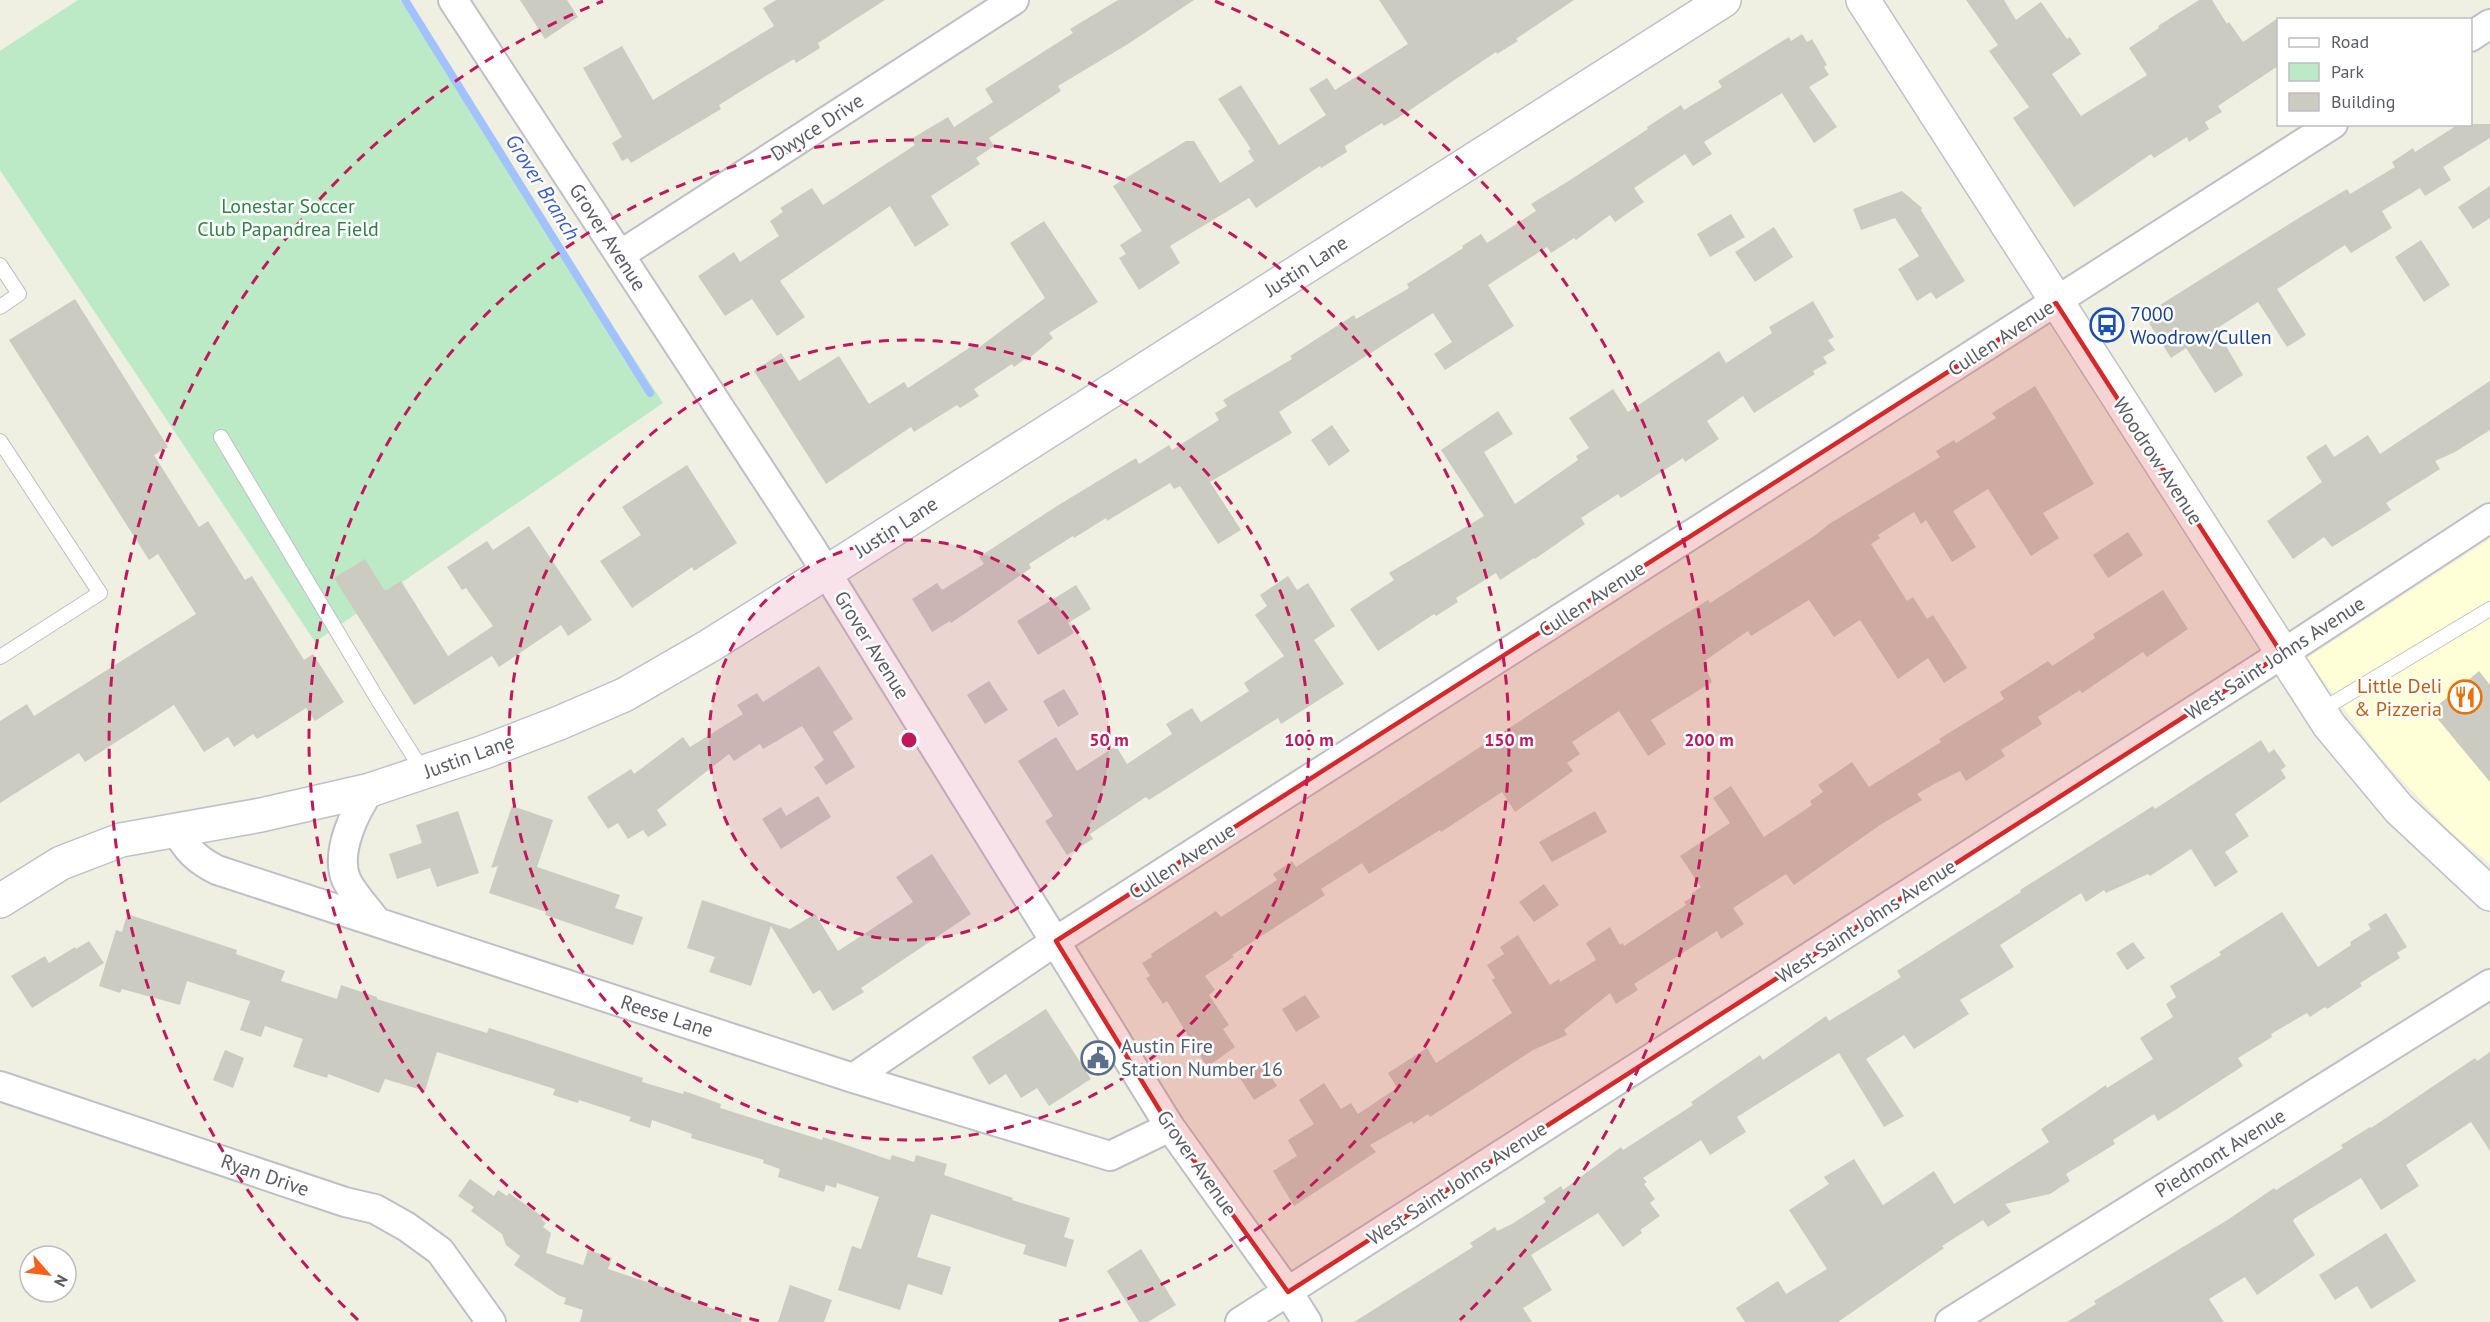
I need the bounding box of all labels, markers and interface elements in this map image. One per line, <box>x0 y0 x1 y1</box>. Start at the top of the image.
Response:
legend <box>2277 18 2472 126</box>
text: Road <box>2331 30 2369 53</box>
text: Park <box>2331 60 2364 83</box>
street label: Dwyce Drive <box>766 87 868 167</box>
text: Building <box>2331 90 2395 113</box>
water label: Grover Branch <box>500 129 586 245</box>
street label: Grover Avenue <box>564 178 652 296</box>
park label: Lonestar Soccer Club Papandrea Field <box>197 193 379 242</box>
street label: Justin Lane <box>1258 229 1353 303</box>
street label: Cullen Avenue <box>1943 294 2059 382</box>
place label: 7000 Woodrow/Cullen <box>2130 301 2272 350</box>
bus stop icon: 7000 Woodrow/Cullen <box>2089 307 2125 343</box>
street label: Woodrow Avenue <box>2107 392 2209 530</box>
street label: Justin Lane <box>848 490 943 564</box>
street label: Cullen Avenue <box>1534 555 1650 643</box>
street label: Grover Avenue <box>828 586 916 704</box>
street label: West Saint Johns Avenue <box>2180 590 2370 726</box>
place label: Little Deli & Pizzeria <box>2354 673 2442 722</box>
restaurant icon: Little Deli & Pizzeria <box>2447 679 2483 715</box>
street label: Justin Lane <box>419 728 518 785</box>
text: 50 m <box>1089 728 1129 751</box>
text: 100 m <box>1284 728 1334 751</box>
text: 150 m <box>1484 728 1534 751</box>
text: 200 m <box>1684 728 1734 751</box>
centre of rings <box>899 730 919 750</box>
street label: Cullen Avenue <box>1124 817 1240 905</box>
street label: West Saint Johns Avenue <box>1771 853 1961 989</box>
street label: Reese Lane <box>617 989 717 1043</box>
place label: Austin Fire Station Number 16 <box>1121 1033 1283 1082</box>
public building icon: Austin Fire Station Number 16 <box>1080 1040 1116 1076</box>
street label: Piedmont Avenue <box>2150 1102 2290 1204</box>
street label: Grover Avenue <box>1151 1105 1243 1221</box>
street label: West Saint Johns Avenue <box>1362 1115 1552 1251</box>
street label: Ryan Drive <box>217 1148 313 1202</box>
north arrow <box>18 1244 78 1304</box>
text: N <box>50 1272 73 1290</box>

